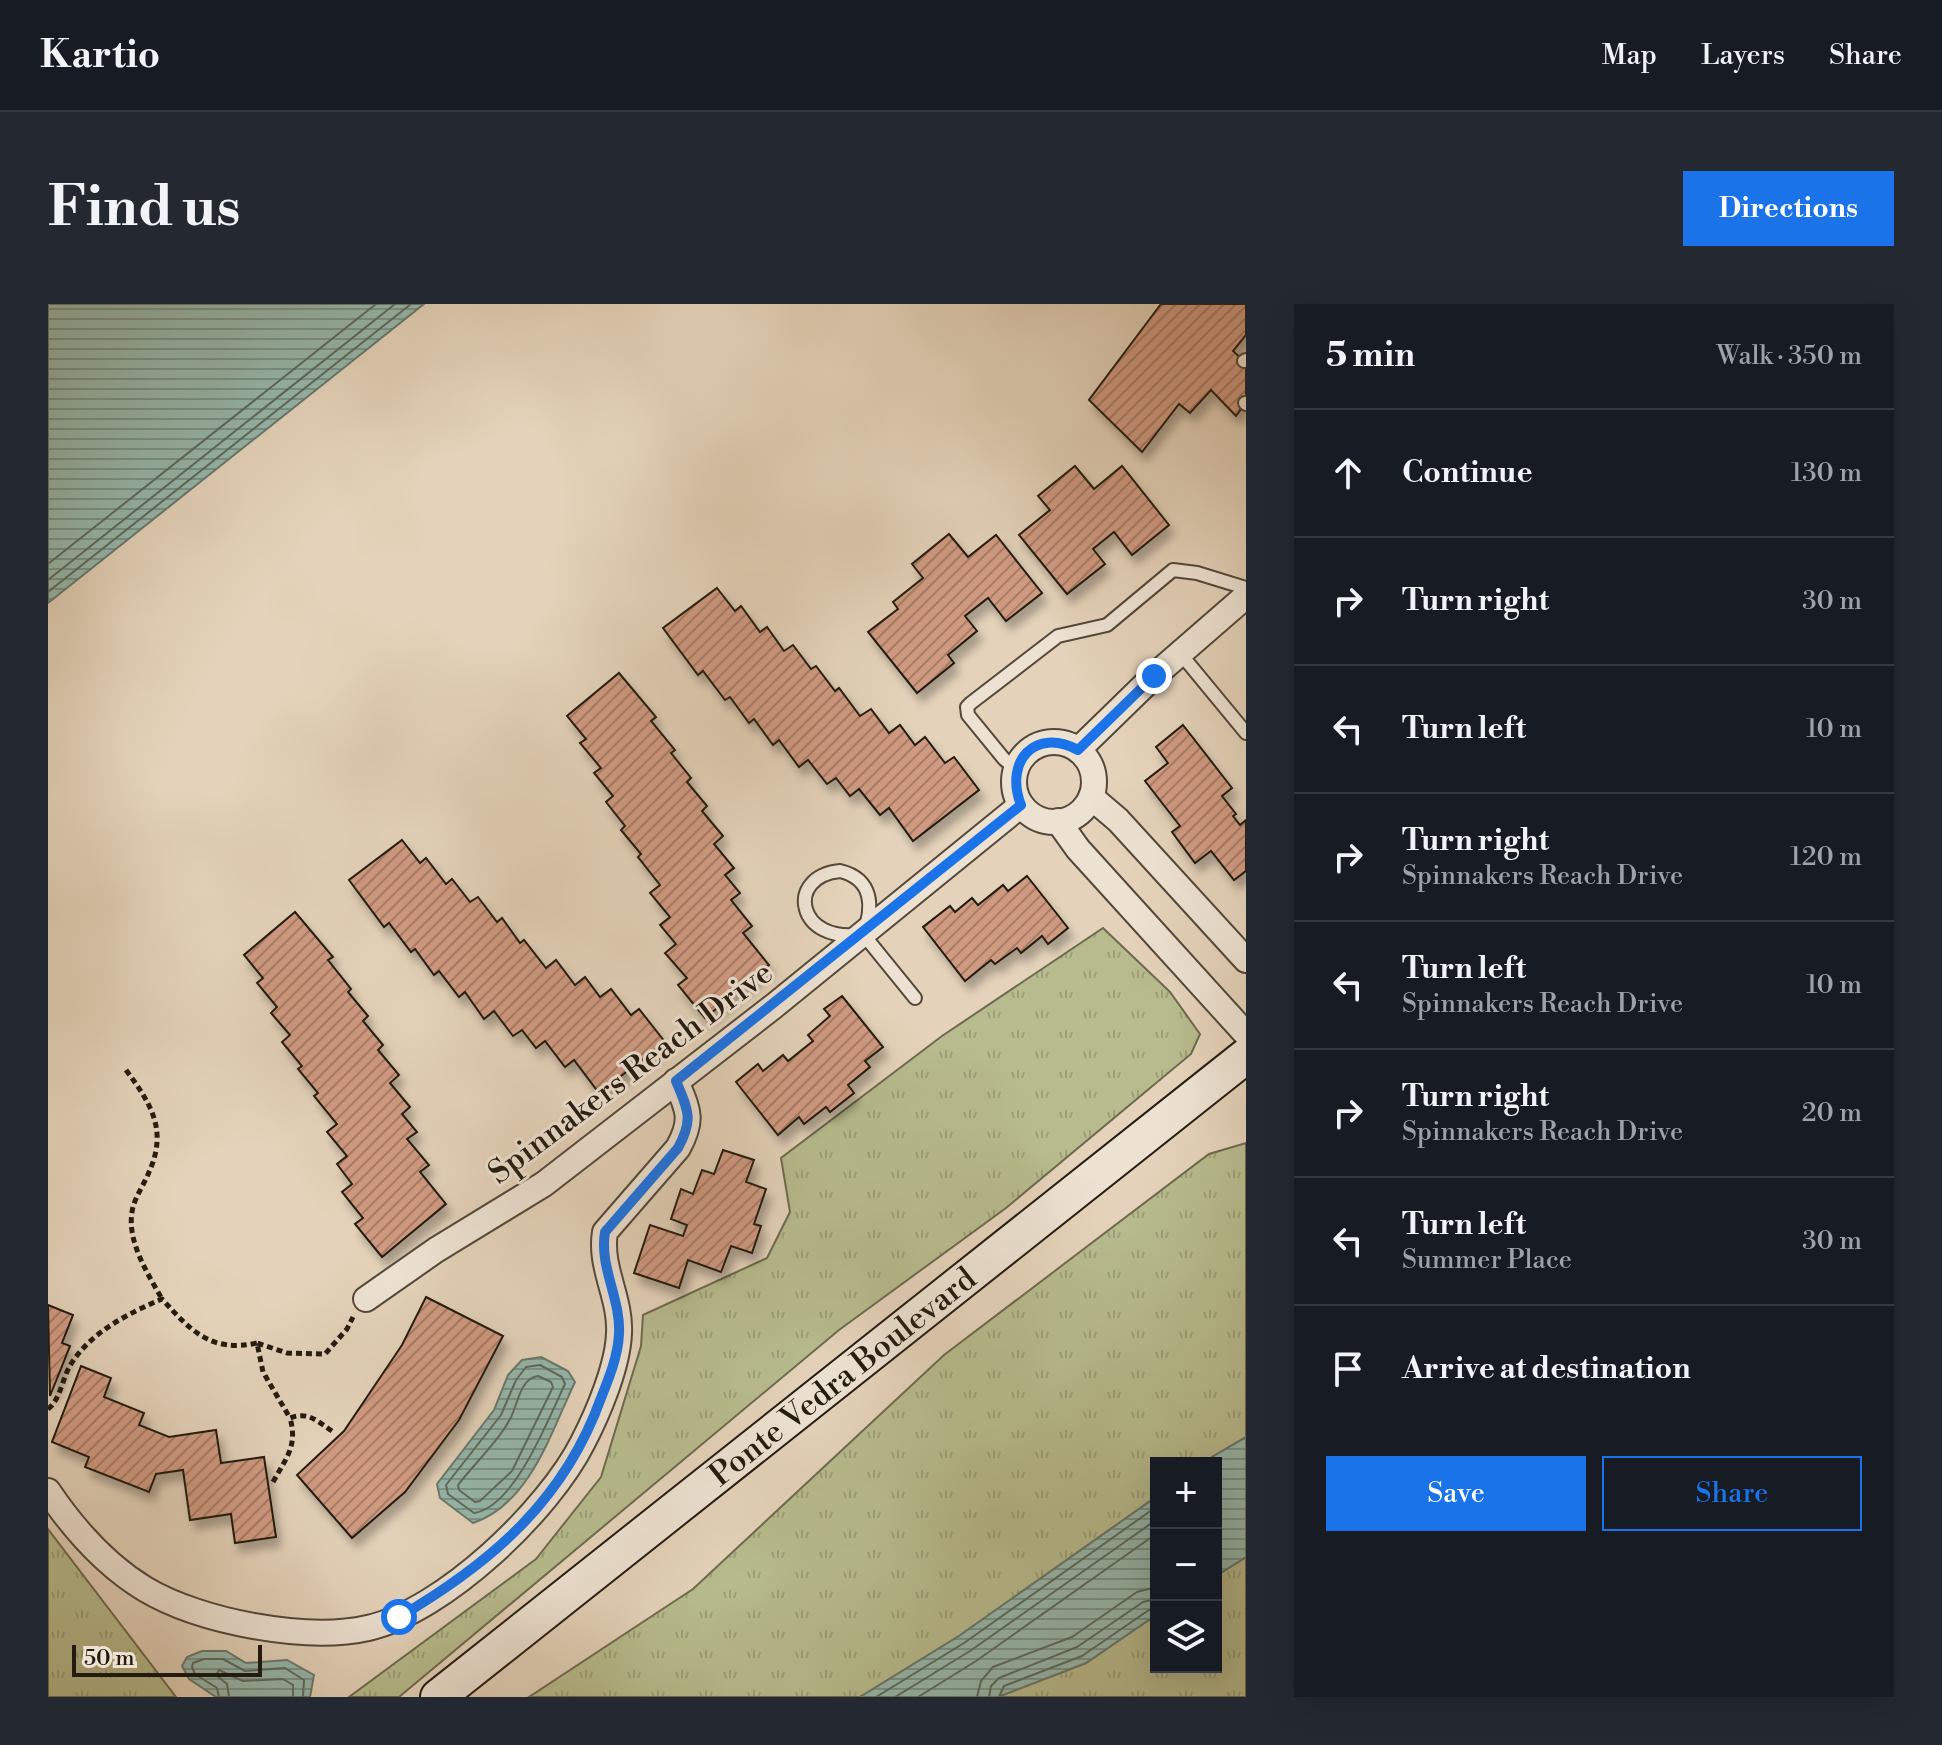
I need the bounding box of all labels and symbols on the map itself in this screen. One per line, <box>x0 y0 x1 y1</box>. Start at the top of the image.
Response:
route end <box>1136 658 1172 694</box>
street label: Spinnakers Reach Drive <box>480 953 781 1193</box>
street label: Ponte Vedra Boulevard <box>701 1259 984 1495</box>
route start <box>381 1599 417 1635</box>
scale bar <box>72 1641 262 1677</box>

